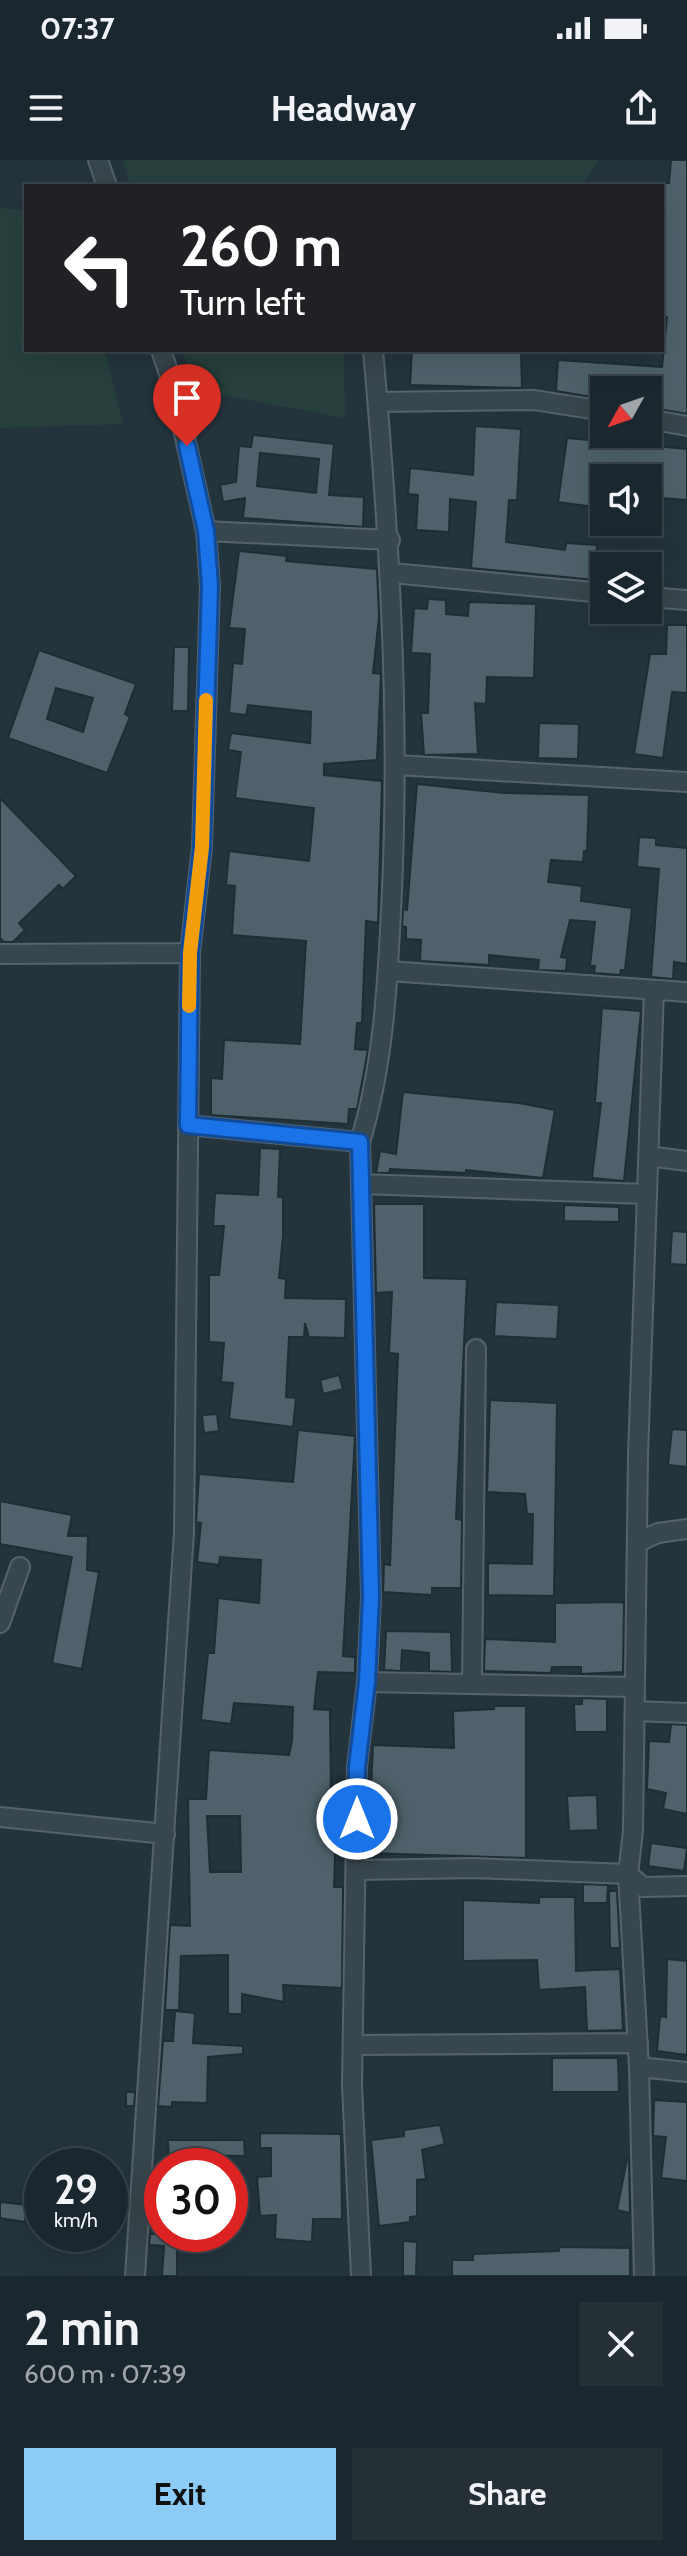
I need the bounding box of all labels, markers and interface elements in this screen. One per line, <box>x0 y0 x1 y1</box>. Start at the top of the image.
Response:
text: 07:37 <box>40 10 115 47</box>
icon: menu <box>24 86 68 130</box>
text: Headway <box>271 86 416 130</box>
icon: share <box>619 86 663 130</box>
text: 260 m <box>180 212 342 280</box>
icon: left <box>48 216 152 320</box>
text: Turn left <box>180 280 305 324</box>
pin <box>153 364 221 446</box>
icon: arrive <box>165 376 209 420</box>
north arrow <box>590 376 662 448</box>
map controls <box>590 376 662 624</box>
button: sound <box>590 464 662 536</box>
button: layers <box>590 552 662 624</box>
position arrow <box>315 1777 399 1861</box>
speed limit sign: 30 <box>144 2148 248 2252</box>
text: 29 <box>54 2165 98 2214</box>
text: km/h <box>54 2208 98 2232</box>
text: 2 min <box>24 2299 140 2357</box>
button: close <box>579 2302 663 2386</box>
text: 600 m · 07:39 <box>24 2358 187 2390</box>
button: Exit <box>24 2448 336 2540</box>
button: Share <box>352 2448 663 2540</box>

